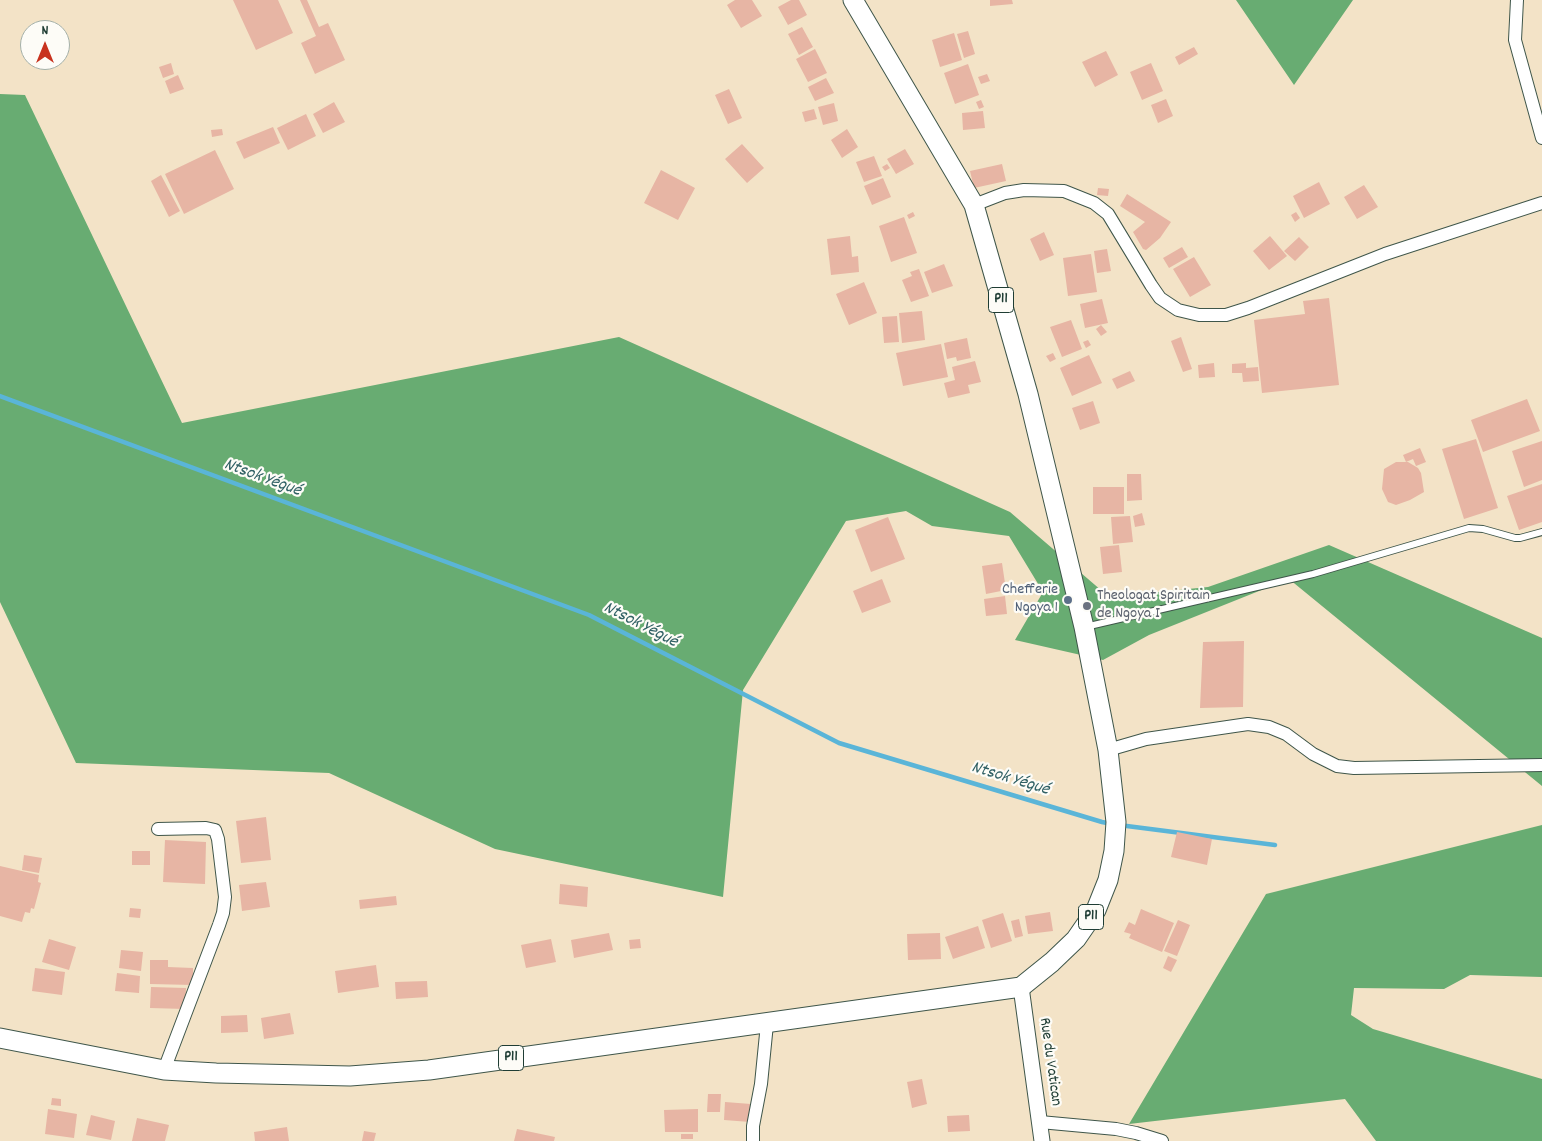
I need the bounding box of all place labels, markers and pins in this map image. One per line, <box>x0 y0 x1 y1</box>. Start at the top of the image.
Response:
place label: Chefferie Ngoya 1 <box>1002 581 1058 619</box>
place label: Theologat Spiritain de Ngoya I <box>1097 587 1210 625</box>
marker: Chefferie Ngoya 1 <box>1062 594 1074 606</box>
marker: Theologat Spiritain de Ngoya I <box>1081 600 1093 612</box>

